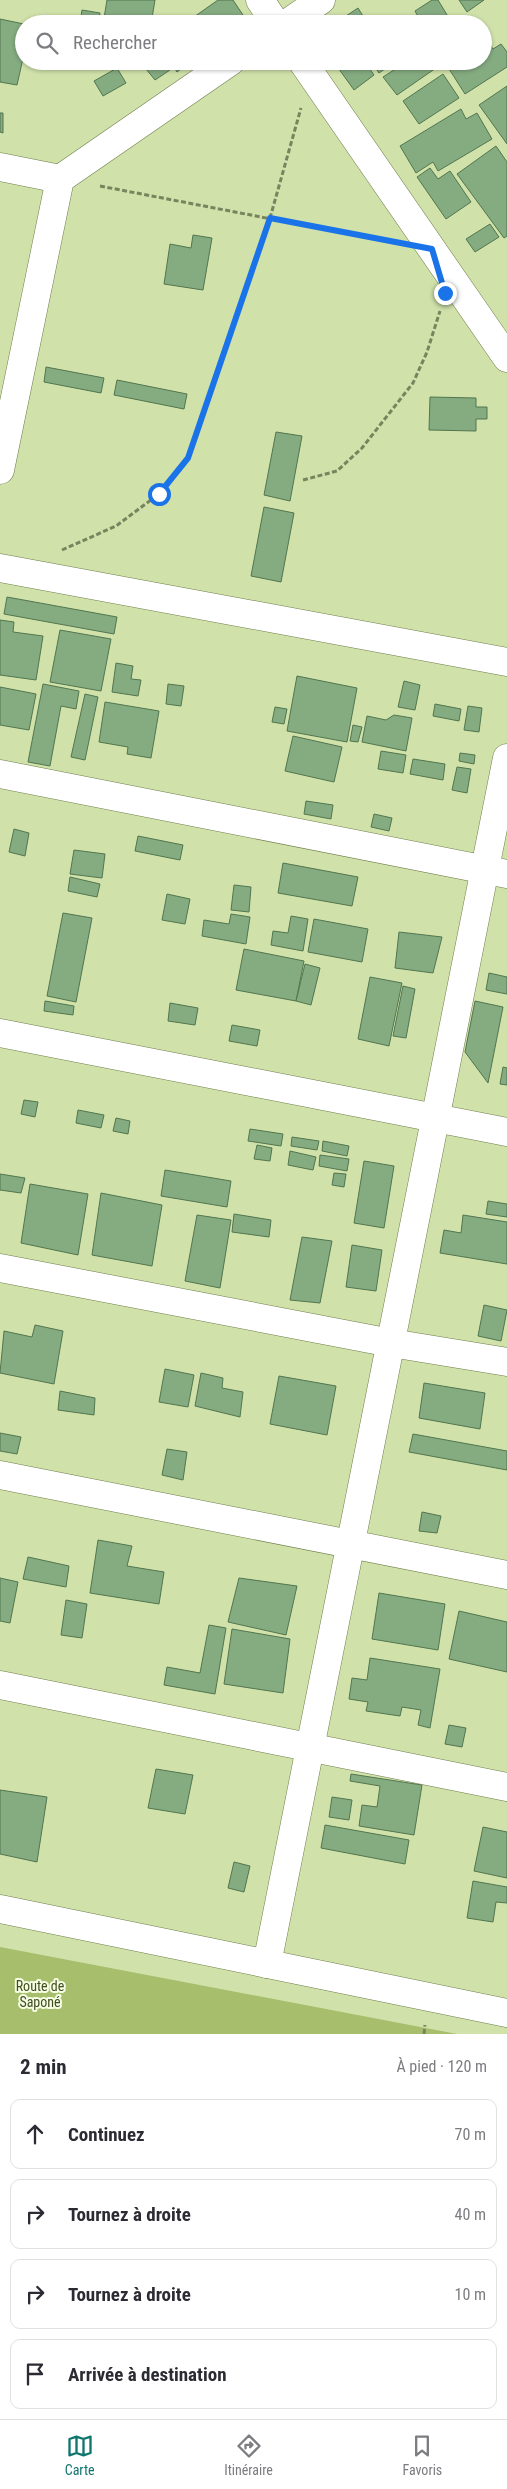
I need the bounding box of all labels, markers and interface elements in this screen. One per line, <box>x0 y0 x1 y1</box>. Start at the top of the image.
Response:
search box <box>15 15 492 70</box>
icon: search <box>33 29 61 57</box>
text: Rechercher <box>73 31 157 54</box>
route end <box>434 282 457 305</box>
route start <box>148 483 171 506</box>
park label: Route de Saponé <box>16 1978 65 2010</box>
text: 2 min <box>20 2055 67 2079</box>
text: À pied · 120 m <box>396 2057 487 2076</box>
icon: ahead <box>21 2120 49 2148</box>
text: Continuez <box>68 2123 145 2146</box>
text: 70 m <box>454 2125 486 2144</box>
icon: right <box>21 2200 49 2228</box>
text: Tournez à droite <box>68 2203 191 2226</box>
text: 40 m <box>454 2205 486 2224</box>
icon: right <box>21 2280 49 2308</box>
text: Tournez à droite <box>68 2283 191 2306</box>
text: 10 m <box>454 2285 486 2304</box>
icon: arrive <box>21 2360 49 2388</box>
text: Arrivée à destination <box>68 2363 227 2386</box>
tab: Carte <box>65 2432 95 2478</box>
tab: Itinéraire <box>224 2432 273 2478</box>
tab: Favoris <box>402 2432 442 2478</box>

